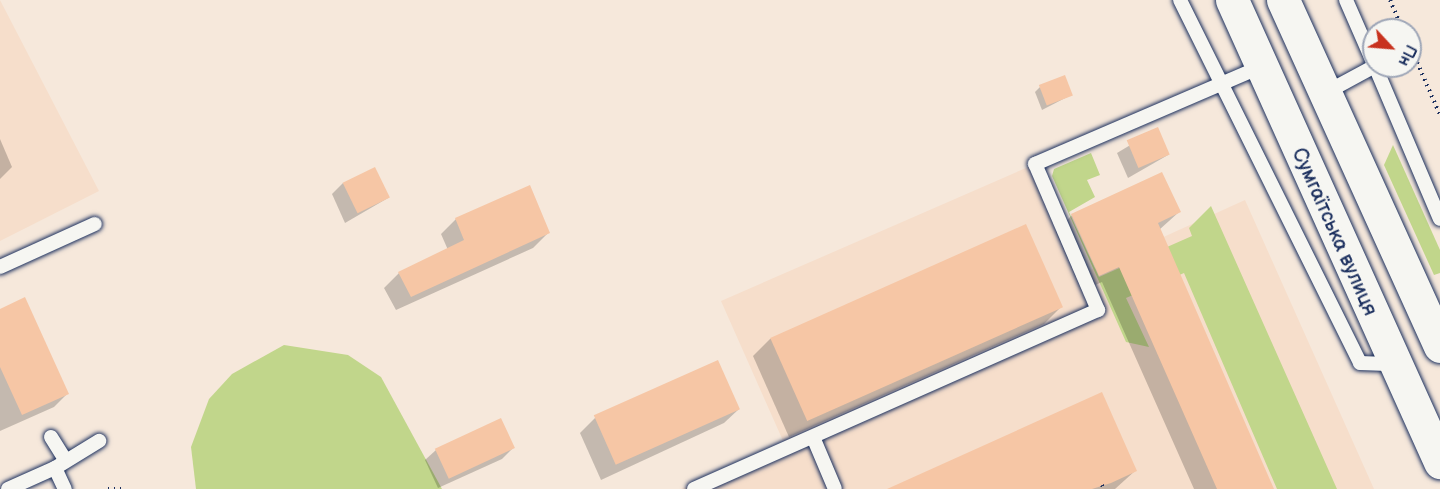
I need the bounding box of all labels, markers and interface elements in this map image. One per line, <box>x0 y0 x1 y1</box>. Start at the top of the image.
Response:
north arrow <box>1362 18 1422 78</box>
text: Пн <box>1394 41 1420 69</box>
street label: Сумгаїтська вулиця <box>1286 144 1382 320</box>

